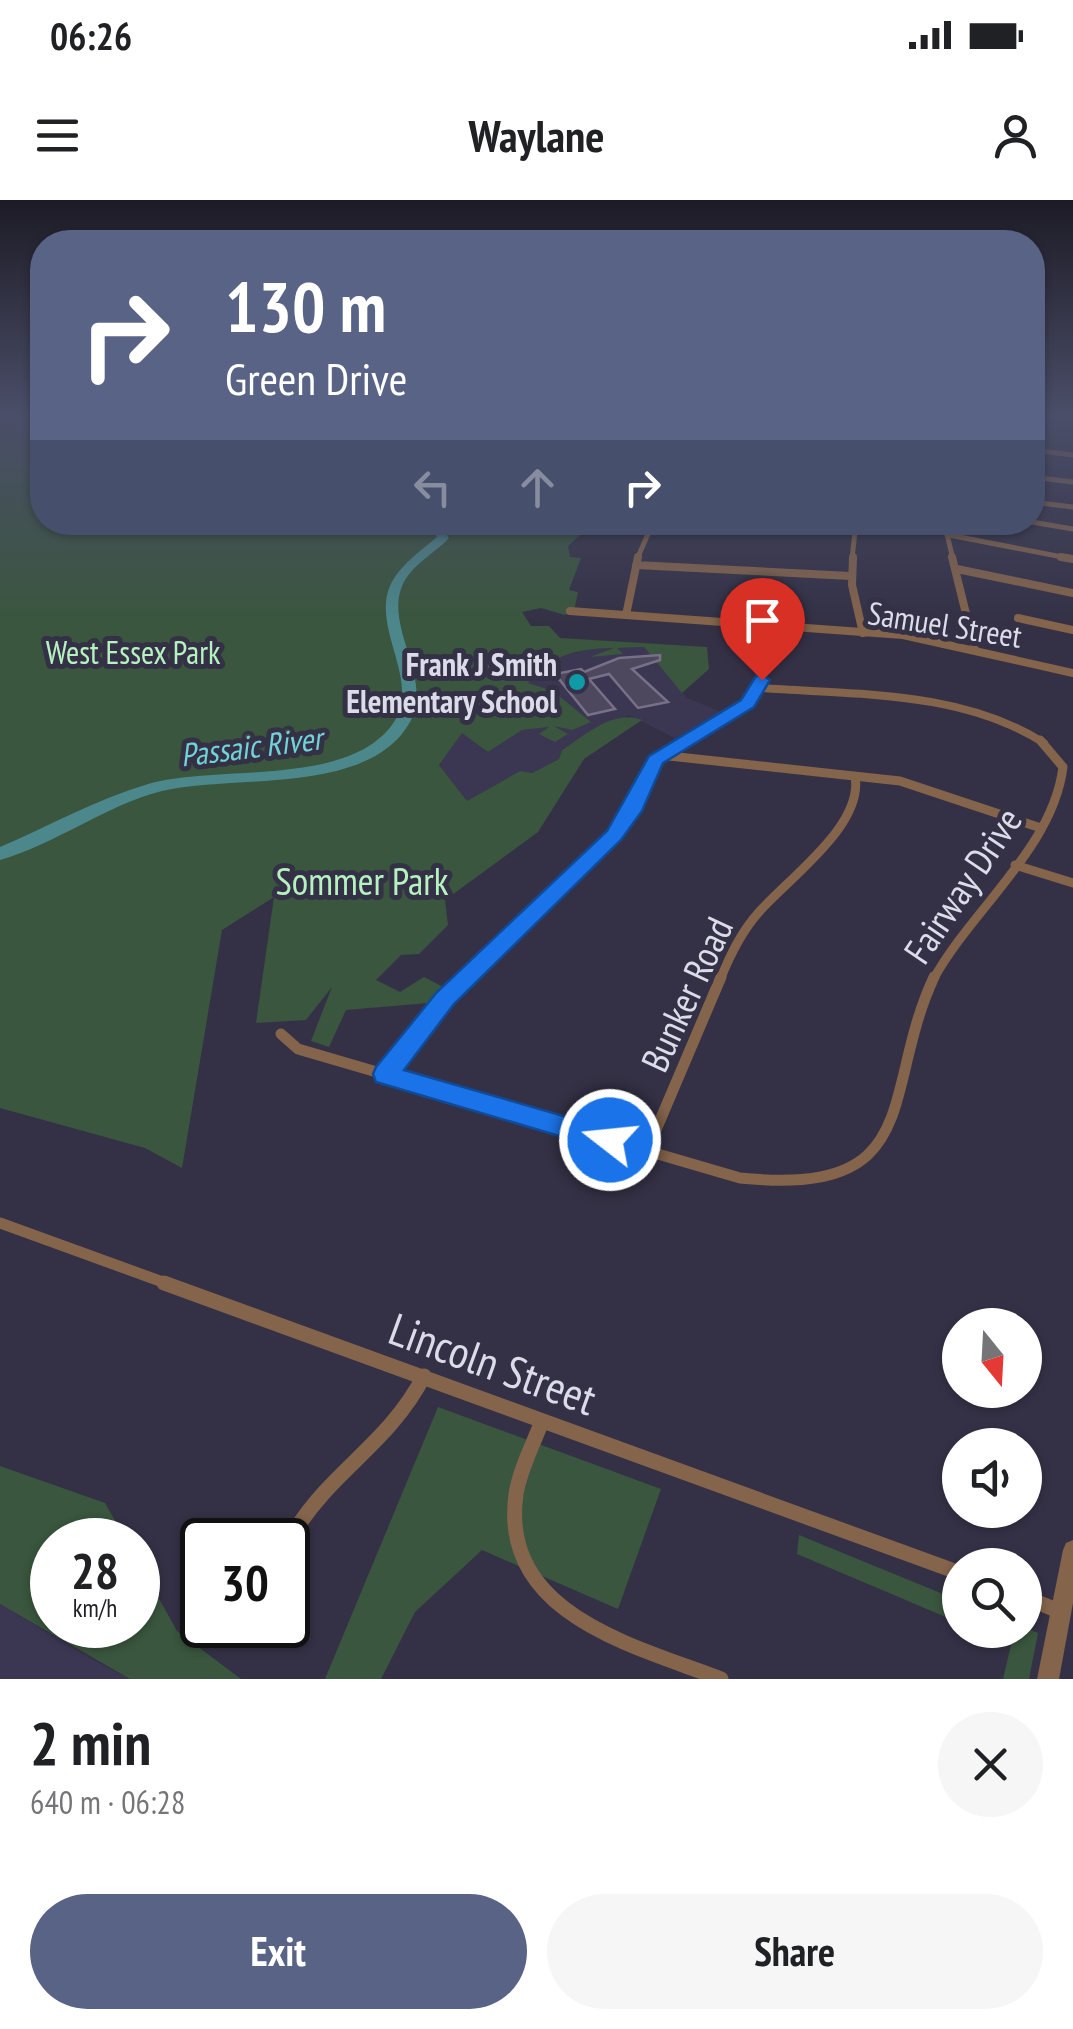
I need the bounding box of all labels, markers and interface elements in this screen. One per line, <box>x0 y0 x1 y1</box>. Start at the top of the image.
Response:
text: 06:26 <box>50 11 132 60</box>
text: Waylane <box>469 106 605 164</box>
icon: menu <box>30 108 85 163</box>
icon: person <box>988 108 1043 163</box>
text: 130 m <box>225 261 386 351</box>
icon: right <box>60 270 190 400</box>
text: Green Drive <box>225 349 407 407</box>
icon: left <box>405 460 460 515</box>
icon: ahead <box>510 460 565 515</box>
icon: right <box>615 460 670 515</box>
pin <box>720 578 805 681</box>
street label: Samuel Street <box>865 591 1025 657</box>
icon: arrive <box>735 593 790 648</box>
park label: West Essex Park <box>46 631 221 673</box>
place label: Frank J Smith Elementary School <box>346 643 557 722</box>
marker: Frank J Smith Elementary School <box>566 671 588 693</box>
water label: Passaic River <box>178 716 328 775</box>
street label: Fairway Drive <box>892 798 1032 972</box>
park label: Sommer Park <box>276 856 449 905</box>
street label: Bunker Road <box>629 909 743 1079</box>
position arrow <box>558 1088 662 1192</box>
street label: Lincoln Street <box>382 1299 605 1427</box>
north arrow <box>942 1308 1042 1408</box>
map controls <box>942 1308 1042 1648</box>
button: sound <box>942 1428 1042 1528</box>
speed limit sign: 30 <box>180 1518 310 1648</box>
text: 28 <box>71 1538 119 1603</box>
button: search <box>942 1548 1042 1648</box>
text: km/h <box>73 1592 117 1624</box>
text: 2 min <box>30 1704 151 1782</box>
button: close <box>938 1712 1043 1817</box>
text: 640 m · 06:28 <box>30 1781 185 1823</box>
button: Exit <box>30 1894 527 2009</box>
button: Share <box>547 1894 1043 2009</box>

